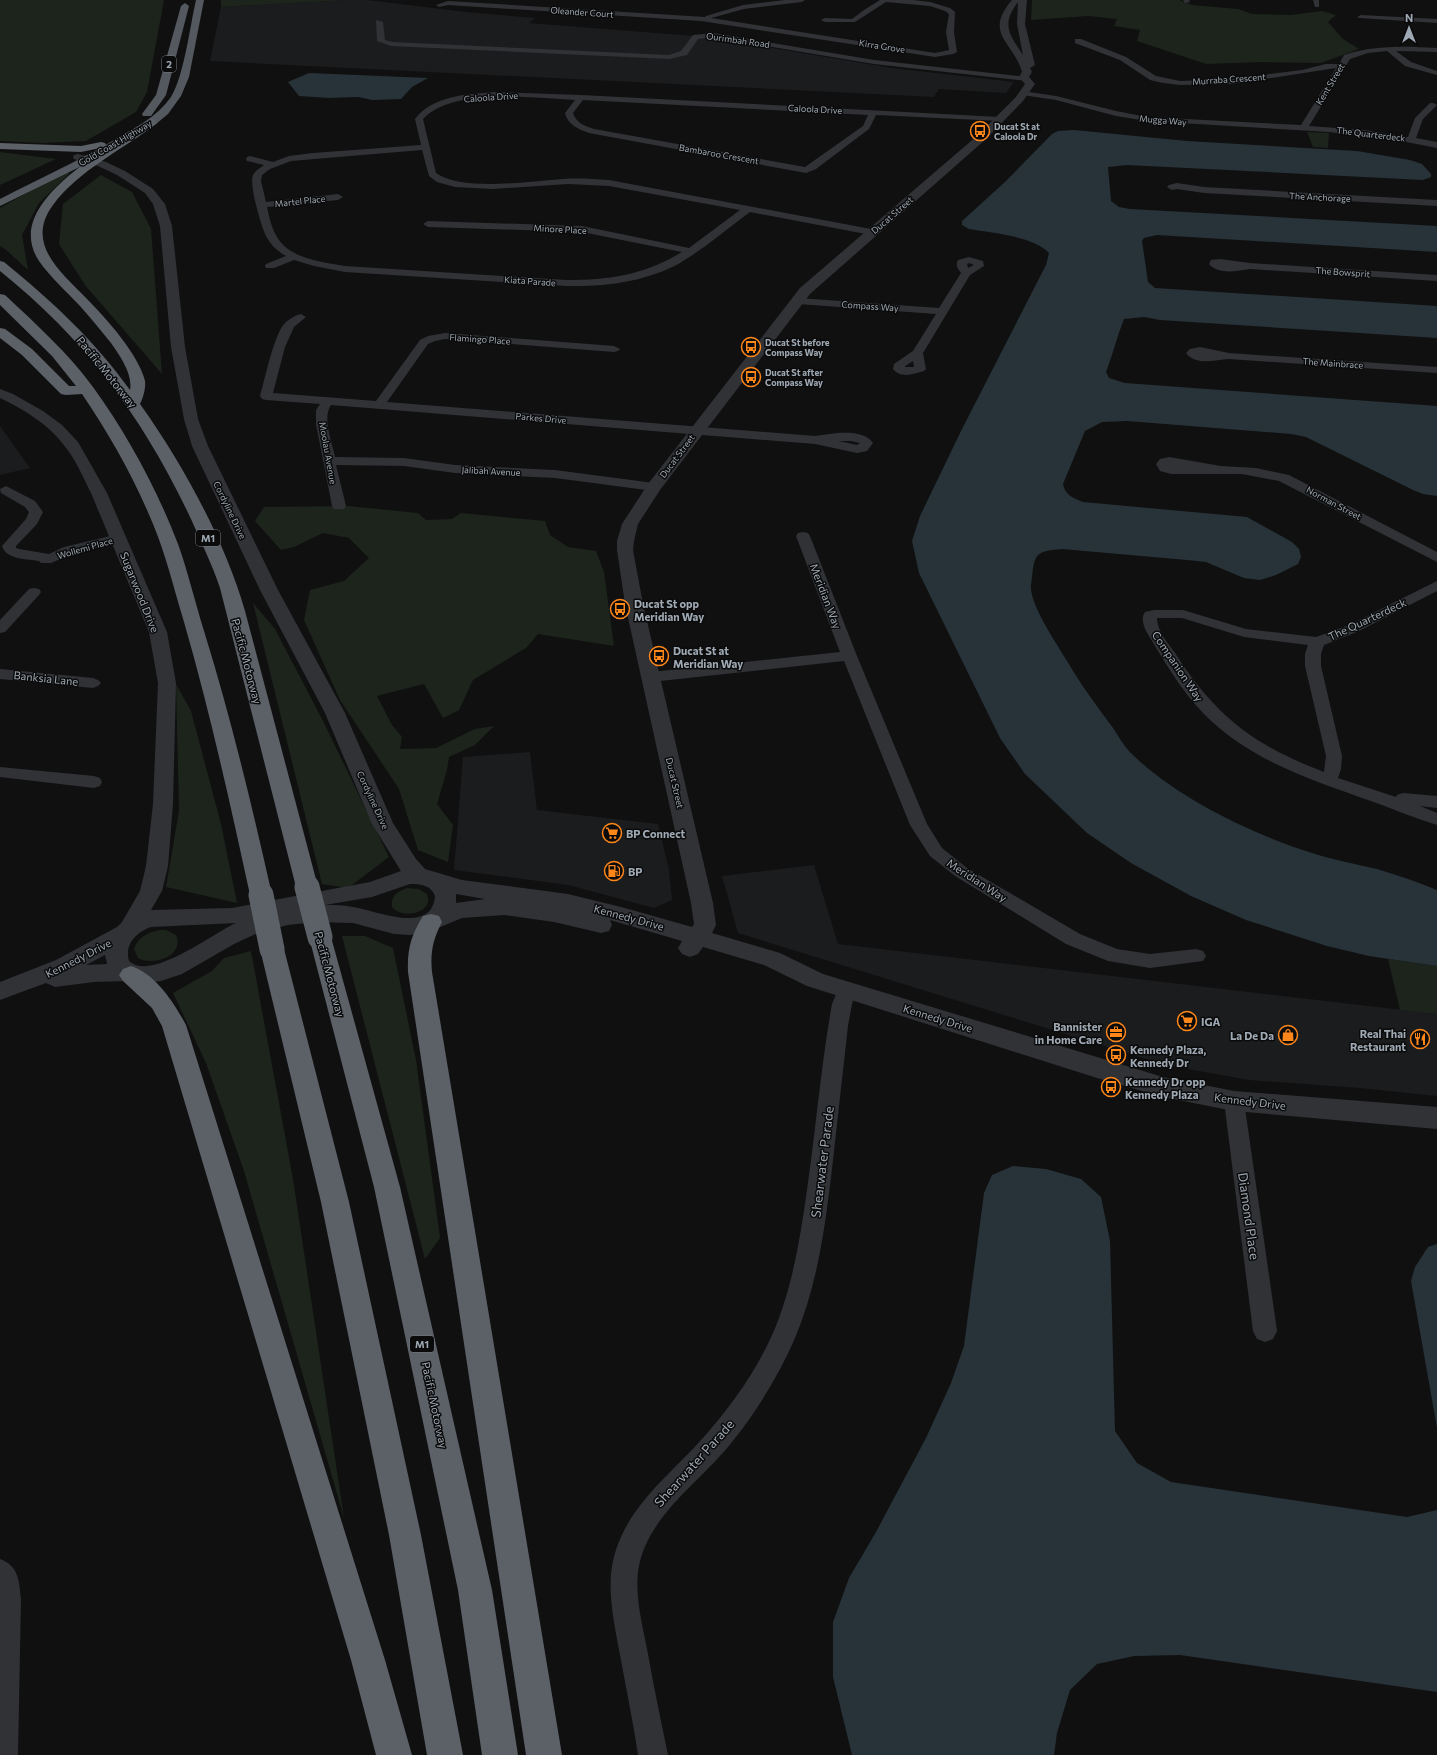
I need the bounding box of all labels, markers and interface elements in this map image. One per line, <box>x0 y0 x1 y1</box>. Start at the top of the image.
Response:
street label: Oleander Court <box>550 4 614 20</box>
north arrow <box>1389 8 1429 48</box>
text: N <box>1405 11 1413 24</box>
street label: Ourimbah Road <box>706 30 770 50</box>
street label: Kirra Grove <box>858 37 906 55</box>
road number: 2 <box>162 56 176 72</box>
street label: Kent Street <box>1313 61 1347 107</box>
street label: Murraba Crescent <box>1192 71 1266 87</box>
street label: Caloola Drive <box>463 90 519 104</box>
street label: Caloola Drive <box>788 102 843 116</box>
street label: Mugga Way <box>1139 112 1188 128</box>
street label: Gold Coast Highway <box>77 117 154 168</box>
bus stop icon: Ducat St at Caloola Dr <box>969 120 991 142</box>
place label: Ducat St at Caloola Dr <box>994 121 1040 142</box>
street label: The Quarterdeck <box>1336 124 1406 144</box>
street label: Bambaroo Crescent <box>678 142 760 166</box>
street label: The Anchorage <box>1289 190 1351 204</box>
street label: Martel Place <box>274 193 326 209</box>
street label: Ducat Street <box>869 194 915 236</box>
street label: Minore Place <box>533 222 587 236</box>
street label: The Bowsprit <box>1315 265 1371 279</box>
street label: Kiata Parade <box>504 274 556 288</box>
street label: Compass Way <box>841 299 899 314</box>
street label: Flamingo Place <box>449 331 511 347</box>
street label: Pacific Motorway <box>74 334 140 411</box>
bus stop icon: Ducat St before Compass Way <box>740 336 762 358</box>
place label: Ducat St before Compass Way <box>765 337 830 358</box>
street label: The Mainbrace <box>1302 355 1364 371</box>
bus stop icon: Ducat St after Compass Way <box>740 366 762 388</box>
place label: Ducat St after Compass Way <box>765 367 823 388</box>
street label: Parkes Drive <box>515 410 567 426</box>
street label: Moolau Avenue <box>317 421 339 485</box>
street label: Ducat Street <box>657 432 697 480</box>
street label: Jalibah Avenue <box>461 464 521 478</box>
street label: Cordyline Drive <box>211 479 249 541</box>
street label: Norman Street <box>1305 484 1364 522</box>
road number: M1 <box>196 530 220 546</box>
street label: Wollemi Place <box>56 535 114 561</box>
street label: Sugarwood Drive <box>118 550 162 634</box>
street label: Meridian Way <box>808 562 845 631</box>
street label: The Quarterdeck <box>1326 595 1408 643</box>
place label: Ducat St opp Meridian Way <box>634 597 704 623</box>
bus stop icon: Ducat St opp Meridian Way <box>609 598 631 620</box>
street label: Pacific Motorway <box>229 617 265 705</box>
street label: Companion Way <box>1150 628 1206 704</box>
place label: Ducat St at Meridian Way <box>673 644 743 670</box>
bus stop icon: Ducat St at Meridian Way <box>648 645 670 667</box>
street label: Banksia Lane <box>13 668 79 688</box>
street label: Ducat Street <box>664 757 686 810</box>
street label: Cordyline Drive <box>355 769 391 831</box>
supermarket icon: BP Connect <box>601 822 623 844</box>
place label: BP Connect <box>626 827 685 840</box>
street label: Meridian Way <box>945 856 1010 904</box>
fuel station icon: BP <box>603 860 625 882</box>
place label: BP <box>628 865 642 878</box>
street label: Kennedy Drive <box>593 901 666 933</box>
street label: Pacific Motorway <box>312 930 348 1018</box>
street label: Kennedy Drive <box>43 936 113 980</box>
street label: Kennedy Drive <box>902 1001 974 1035</box>
supermarket icon: IGA <box>1176 1010 1198 1032</box>
place label: IGA <box>1201 1015 1220 1028</box>
place label: Bannister in Home Care <box>1035 1020 1102 1046</box>
office icon: Bannister in Home Care <box>1105 1021 1127 1043</box>
shop icon: La De Da <box>1277 1024 1299 1046</box>
place label: Real Thai Restaurant <box>1350 1027 1406 1053</box>
restaurant icon: Real Thai Restaurant <box>1409 1028 1431 1050</box>
place label: La De Da <box>1230 1029 1274 1042</box>
place label: Kennedy Plaza, Kennedy Dr <box>1130 1043 1207 1069</box>
bus stop icon: Kennedy Plaza, Kennedy Dr <box>1105 1044 1127 1066</box>
place label: Kennedy Dr opp Kennedy Plaza <box>1125 1075 1206 1101</box>
bus stop icon: Kennedy Dr opp Kennedy Plaza <box>1100 1076 1122 1098</box>
street label: Kennedy Drive <box>1214 1090 1287 1112</box>
street label: Shearwater Parade <box>807 1105 837 1219</box>
street label: Diamond Place <box>1235 1171 1263 1261</box>
road number: M1 <box>410 1336 434 1352</box>
street label: Pacific Motorway <box>419 1361 451 1450</box>
street label: Shearwater Parade <box>651 1416 737 1510</box>

